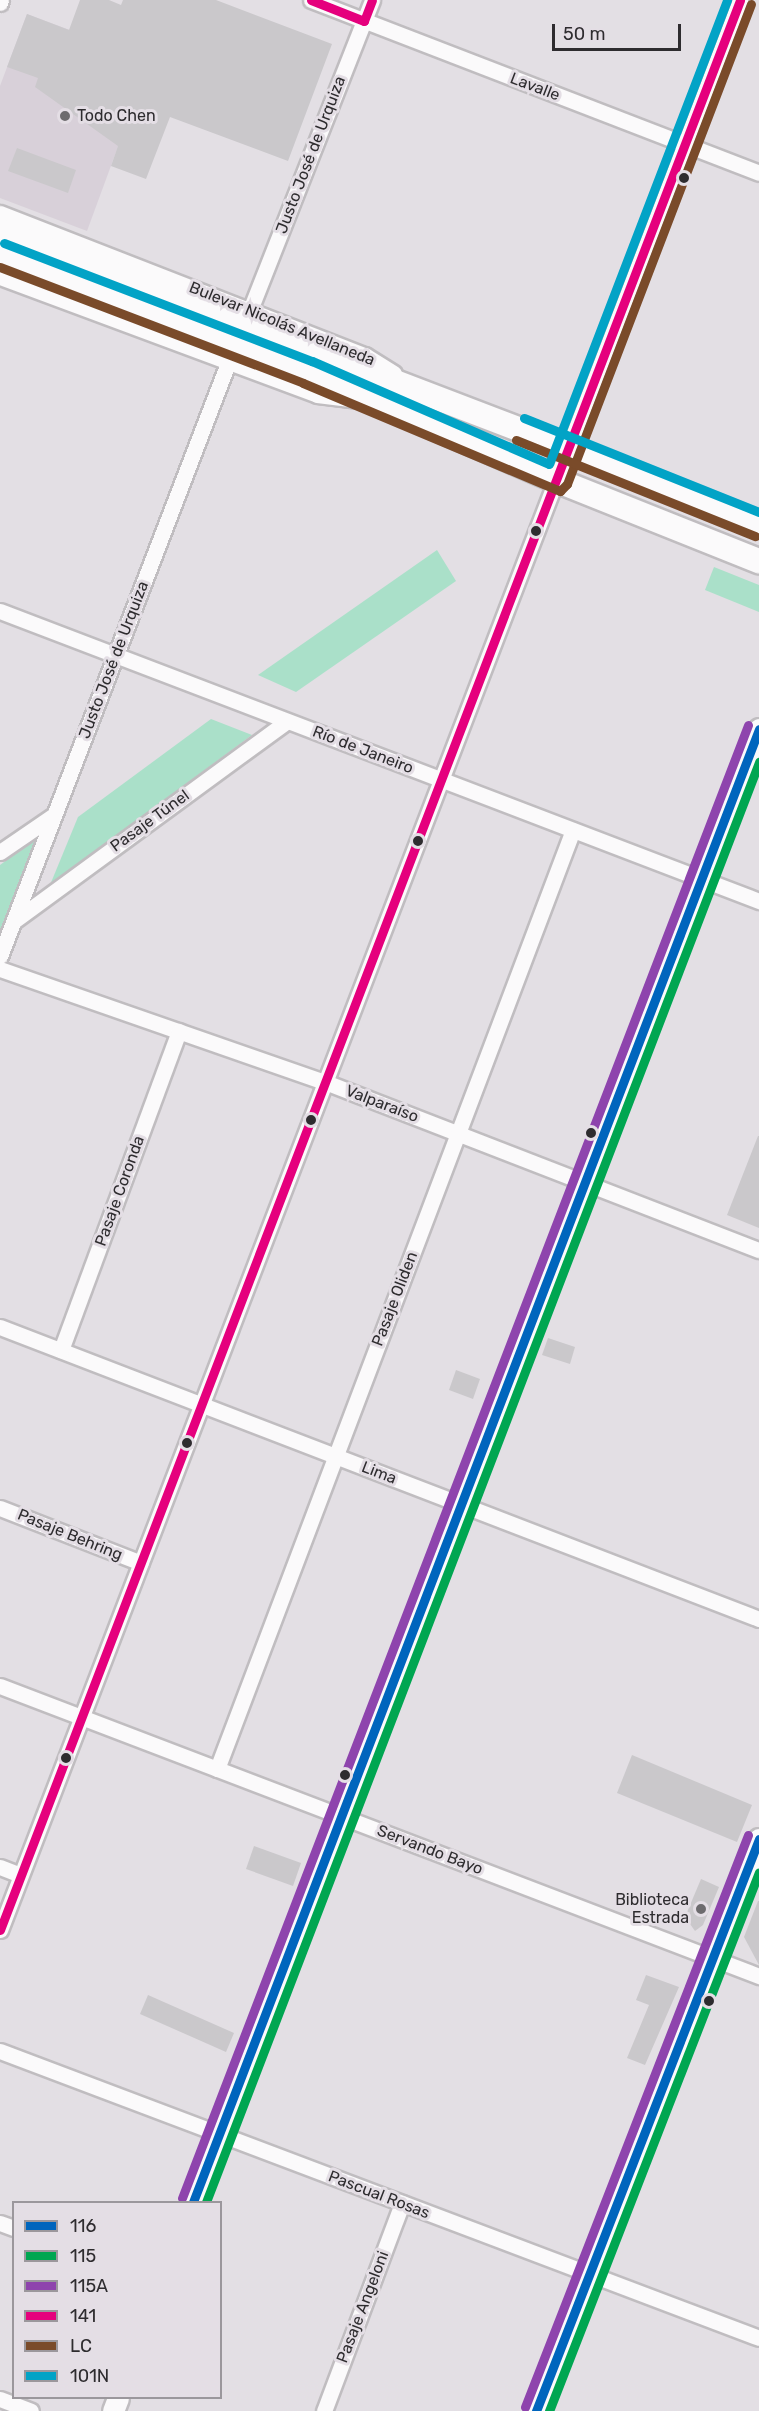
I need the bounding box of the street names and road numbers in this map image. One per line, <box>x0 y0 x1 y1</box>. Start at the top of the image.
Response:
street label: Lavalle <box>507 69 563 105</box>
street label: Justo José de Urquiza <box>272 74 350 236</box>
street label: Bulevar Nicolás Avellaneda <box>186 278 378 370</box>
street label: Justo José de Urquiza <box>75 579 153 741</box>
street label: Río de Janeiro <box>310 722 416 778</box>
street label: Pasaje Túnel <box>107 786 193 856</box>
street label: Valparaíso <box>343 1081 421 1127</box>
street label: Pasaje Coronda <box>91 1133 149 1249</box>
street label: Pasaje Oliden <box>368 1249 422 1349</box>
street label: Lima <box>359 1458 399 1488</box>
street label: Pasaje Behring <box>15 1505 125 1565</box>
street label: Servando Bayo <box>374 1821 486 1879</box>
street label: Pascual Rosas <box>326 2167 432 2223</box>
street label: Pasaje Angeloni <box>333 2248 393 2366</box>

